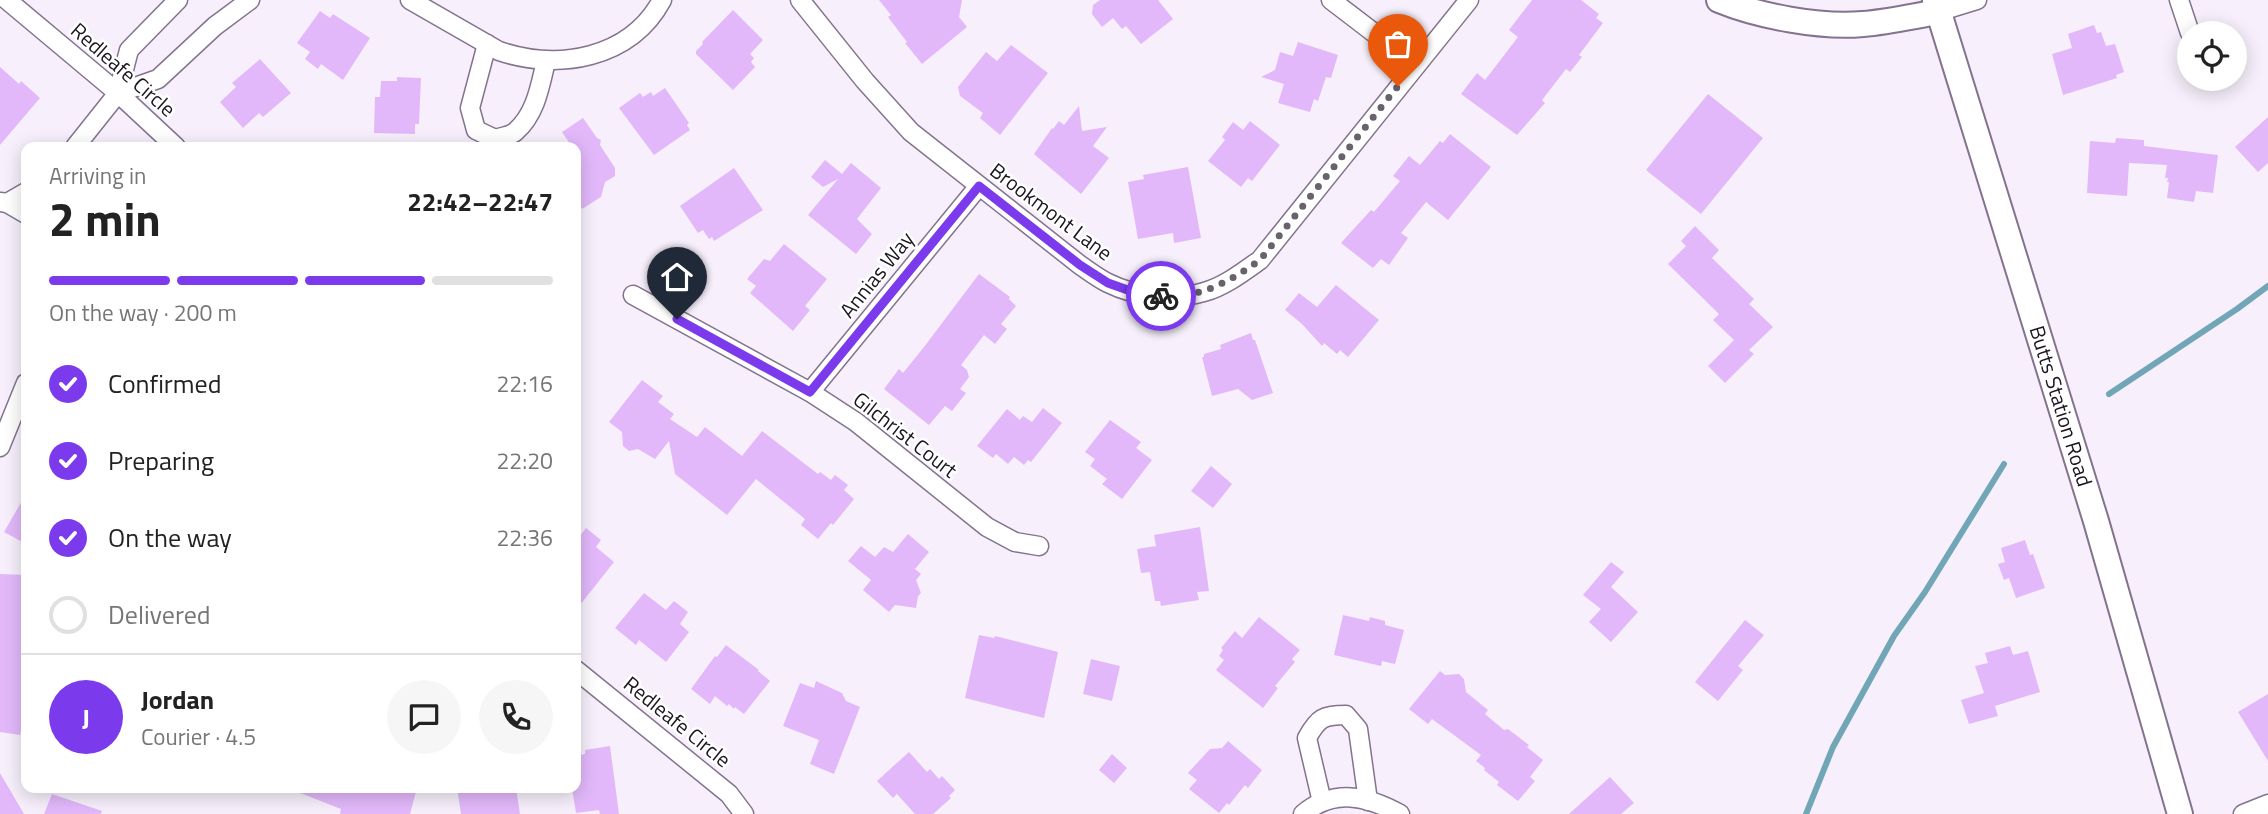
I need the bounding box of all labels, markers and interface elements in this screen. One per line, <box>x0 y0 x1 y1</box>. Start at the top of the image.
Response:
street label: Redleafe Circle <box>64 14 183 124</box>
pin <box>1368 14 1428 86</box>
map controls <box>2177 21 2247 91</box>
button: locate <box>2177 21 2247 91</box>
icon: bag <box>1379 25 1417 63</box>
street label: Brookmont Lane <box>983 154 1120 268</box>
text: Arriving in <box>49 158 146 193</box>
text: 22:42–22:47 <box>407 182 553 221</box>
text: 2 min <box>49 184 161 254</box>
street label: Annias Way <box>831 224 921 325</box>
pin <box>647 247 707 319</box>
icon: home <box>658 258 696 296</box>
courier <box>1126 261 1196 331</box>
icon: bike <box>1142 277 1180 315</box>
text: On the way · 200 m <box>49 295 237 330</box>
street label: Butts Station Road <box>2022 321 2101 490</box>
text: Confirmed <box>108 364 222 403</box>
icon: check <box>49 365 87 403</box>
text: 22:16 <box>496 366 553 401</box>
street label: Gilchrist Court <box>847 383 965 486</box>
text: Preparing <box>108 441 214 480</box>
icon: check <box>49 442 87 480</box>
text: 22:20 <box>496 443 553 478</box>
text: On the way <box>108 518 232 557</box>
icon: check <box>49 519 87 557</box>
text: 22:36 <box>496 520 553 555</box>
text: Delivered <box>108 595 211 634</box>
street label: Redleafe Circle <box>617 668 738 775</box>
text: Jordan <box>141 680 214 719</box>
button: chat <box>387 680 461 754</box>
button: phone <box>479 680 553 754</box>
text: J <box>82 698 90 737</box>
text: Courier · 4.5 <box>141 719 256 754</box>

